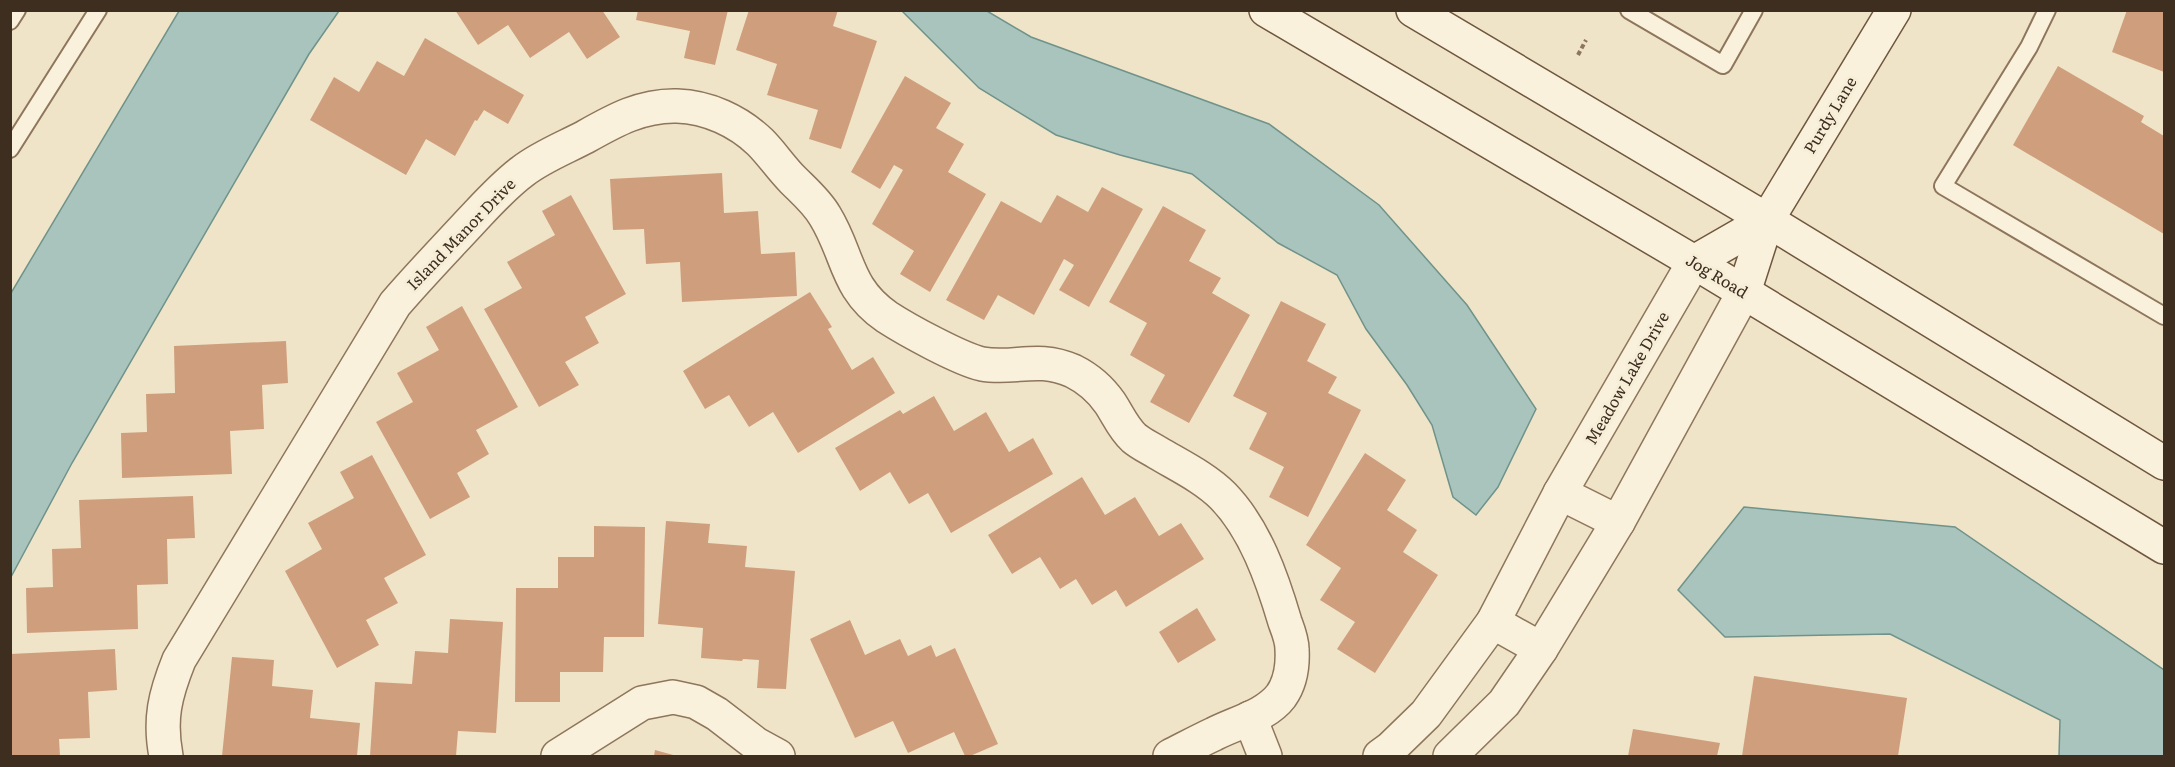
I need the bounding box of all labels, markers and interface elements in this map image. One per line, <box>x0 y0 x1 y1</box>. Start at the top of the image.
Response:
street label: Purdy Lane <box>1797 71 1862 158</box>
street label: Island Manor Drive <box>400 172 520 295</box>
street label: Jog Road <box>1682 247 1753 303</box>
street label: Meadow Lake Drive <box>1578 306 1674 449</box>

